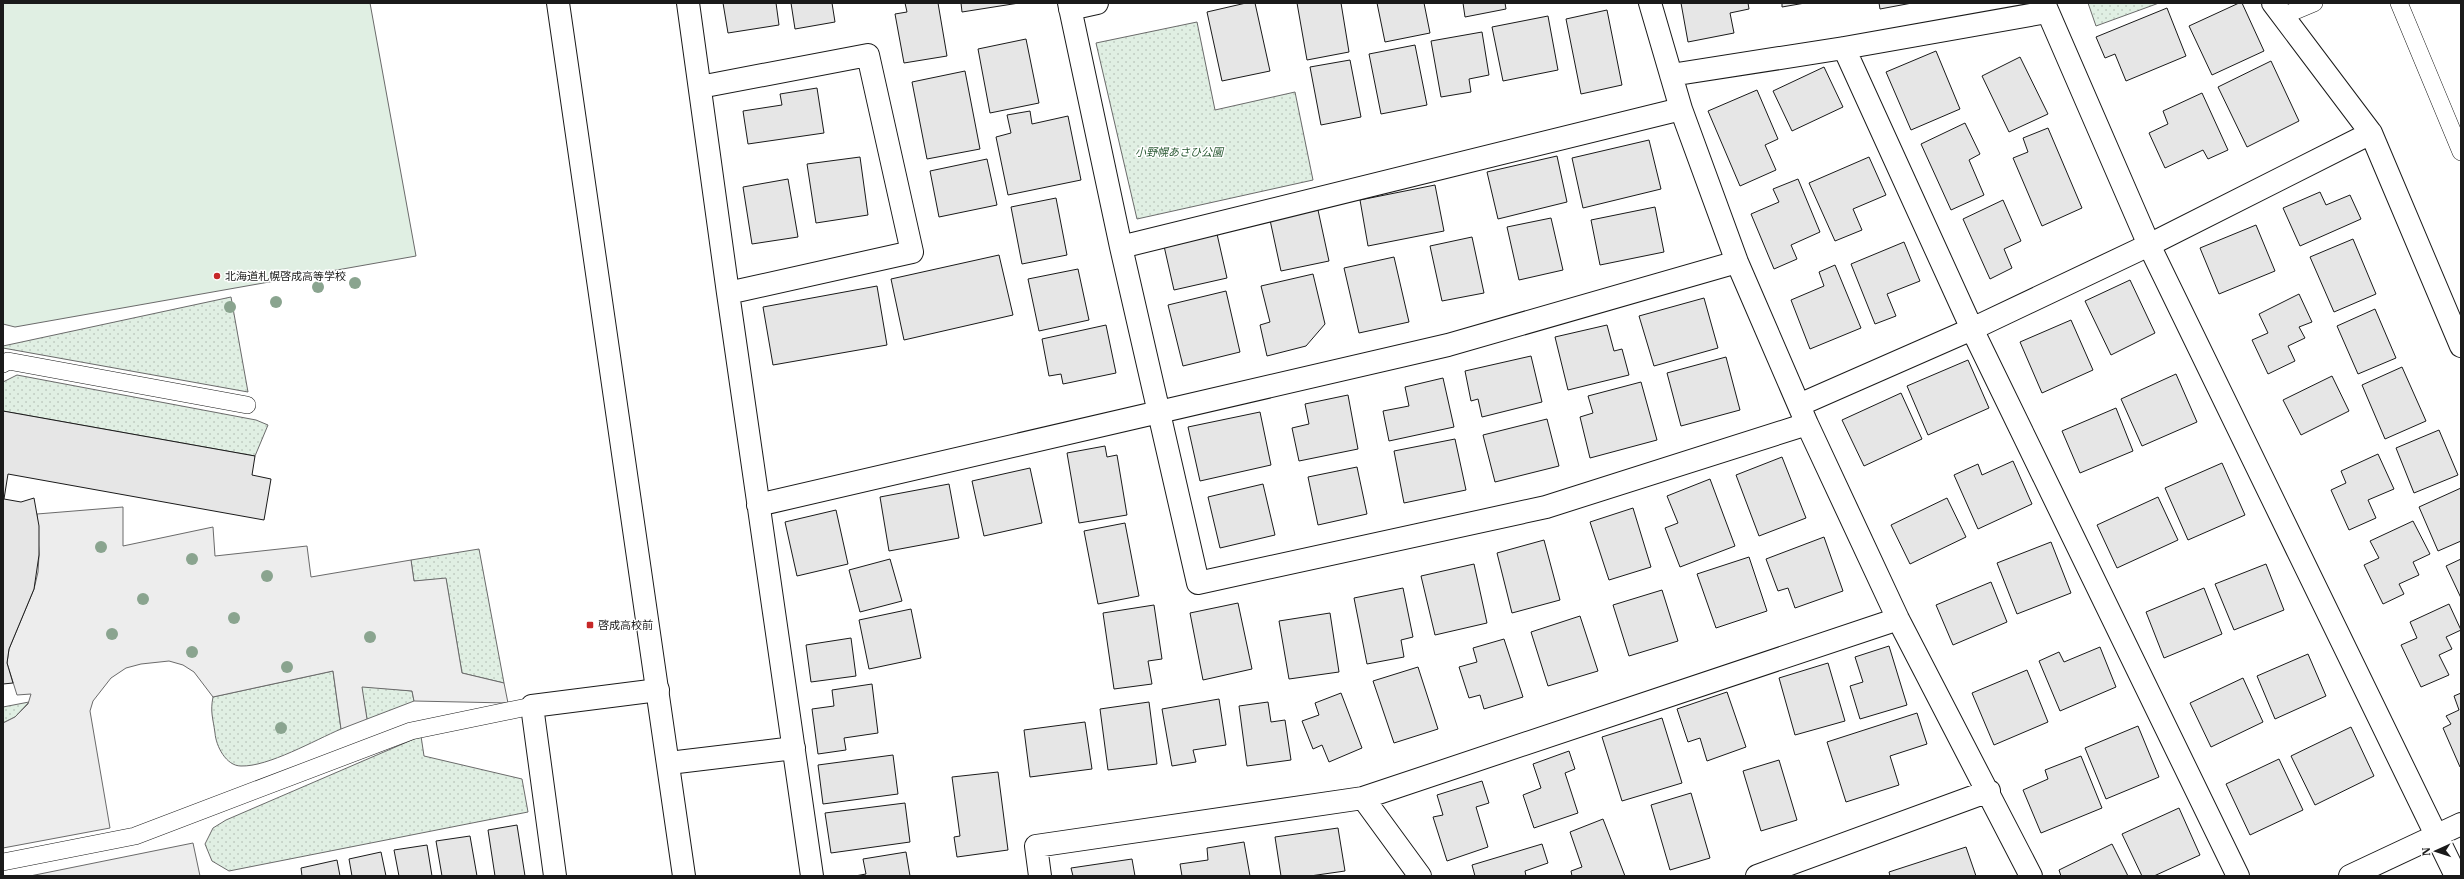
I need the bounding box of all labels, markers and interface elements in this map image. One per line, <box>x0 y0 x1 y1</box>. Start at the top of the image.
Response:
park label: 小野幌あさひ公園 <box>1135 145 1225 159</box>
place label: 北海道札幌啓成高等学校 <box>225 269 346 283</box>
marker: 北海道札幌啓成高等学校 <box>212 271 222 281</box>
place label: 啓成高校前 <box>598 618 653 632</box>
marker: 啓成高校前 <box>585 620 595 630</box>
north arrow <box>2416 831 2456 871</box>
text: N <box>2419 847 2433 856</box>

